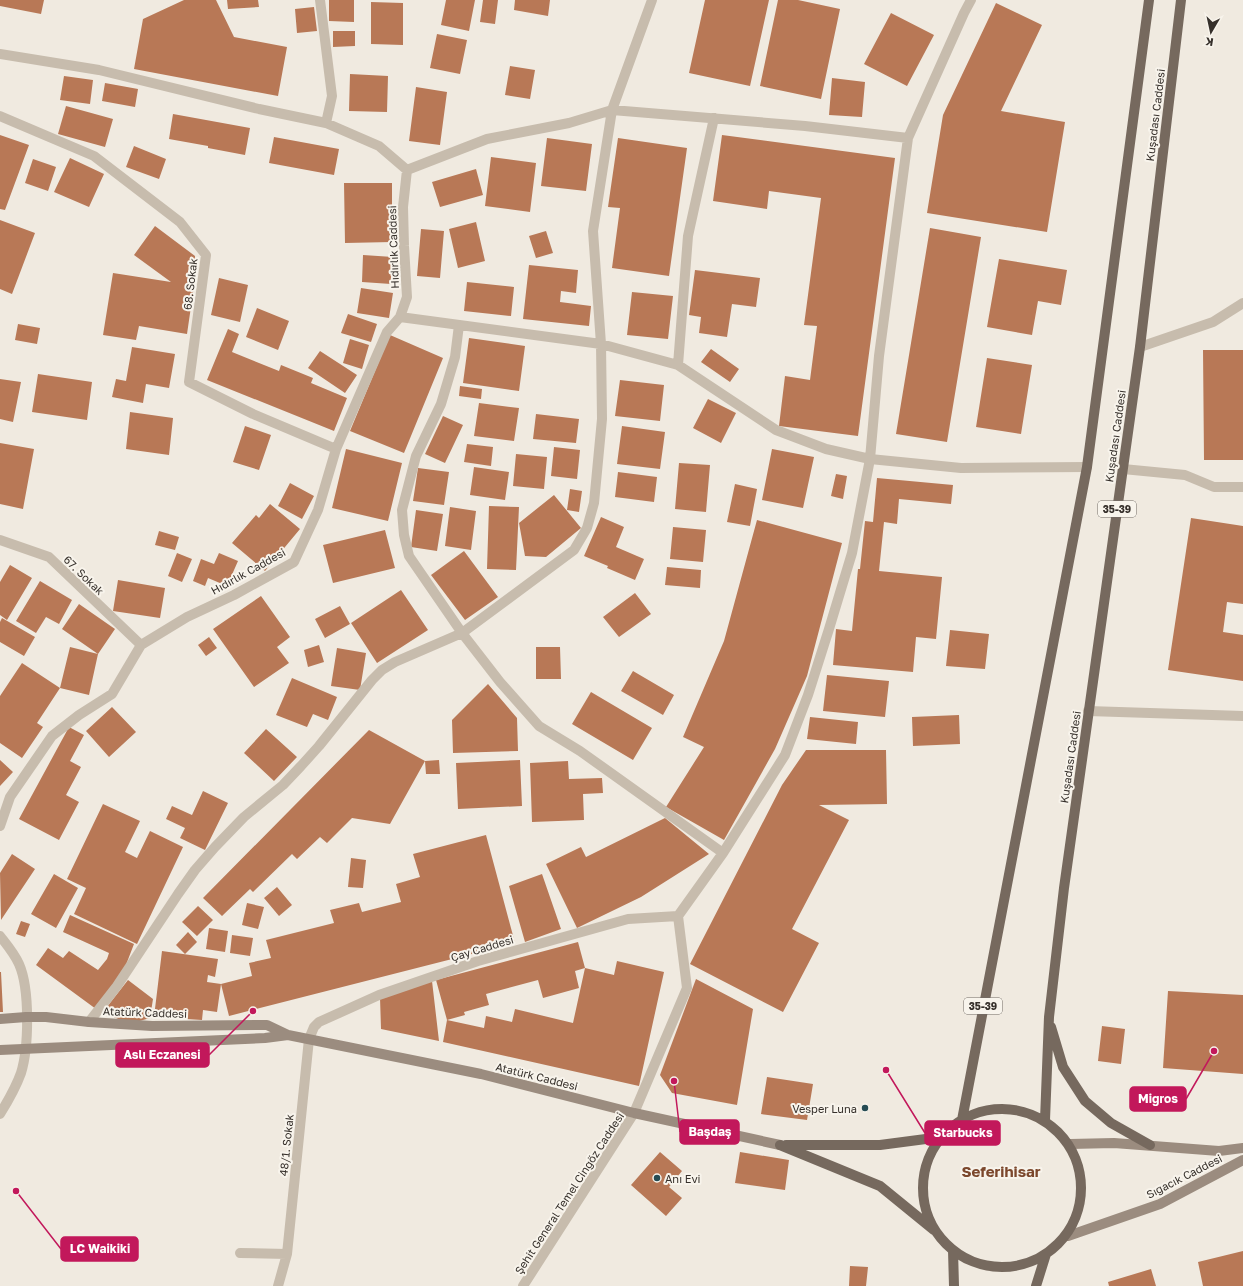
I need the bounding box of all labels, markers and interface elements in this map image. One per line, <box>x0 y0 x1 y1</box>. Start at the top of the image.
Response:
north arrow <box>1191 12 1231 52</box>
text: K <box>1204 35 1214 49</box>
street label: Kuşadası Caddesi <box>1143 68 1167 162</box>
street label: Hıdırlık Caddesi <box>385 205 401 289</box>
street label: 68. Sokak <box>180 258 200 310</box>
street label: Kuşadası Caddesi <box>1102 389 1128 483</box>
road number: 35-39 <box>1098 501 1136 517</box>
street label: Hıdırlık Caddesi <box>208 545 288 597</box>
street label: 67. Sokak <box>61 553 107 597</box>
street label: Kuşadası Caddesi <box>1057 710 1083 804</box>
street label: Çay Caddesi <box>449 932 515 964</box>
road number: 35-39 <box>964 998 1002 1014</box>
street label: Atatürk Caddesi <box>103 1004 187 1020</box>
callout: Aslı Eczanesi <box>116 1043 209 1067</box>
text: Aslı Eczanesi <box>123 1047 201 1062</box>
street label: Atatürk Caddesi <box>495 1060 579 1092</box>
callout: Migros <box>1130 1087 1186 1111</box>
text: Migros <box>1138 1091 1178 1106</box>
place label: Vesper Luna <box>792 1102 857 1115</box>
marker: Vesper Luna <box>860 1103 870 1113</box>
street label: Şehit General Temel Cingöz Caddesi <box>512 1110 626 1276</box>
street label: 48/1. Sokak <box>276 1113 296 1177</box>
callout: Başdaş <box>680 1120 739 1144</box>
callout: Starbucks <box>925 1121 1000 1145</box>
text: Başdaş <box>688 1124 732 1139</box>
text: Starbucks <box>933 1125 993 1140</box>
street label: Sığacık Caddesi <box>1144 1151 1224 1201</box>
district label: Seferihisar <box>961 1162 1041 1180</box>
place label: Anı Evi <box>665 1172 701 1185</box>
marker: Anı Evi <box>652 1173 662 1183</box>
callout: LC Waikiki <box>61 1237 138 1261</box>
text: LC Waikiki <box>70 1241 130 1256</box>

